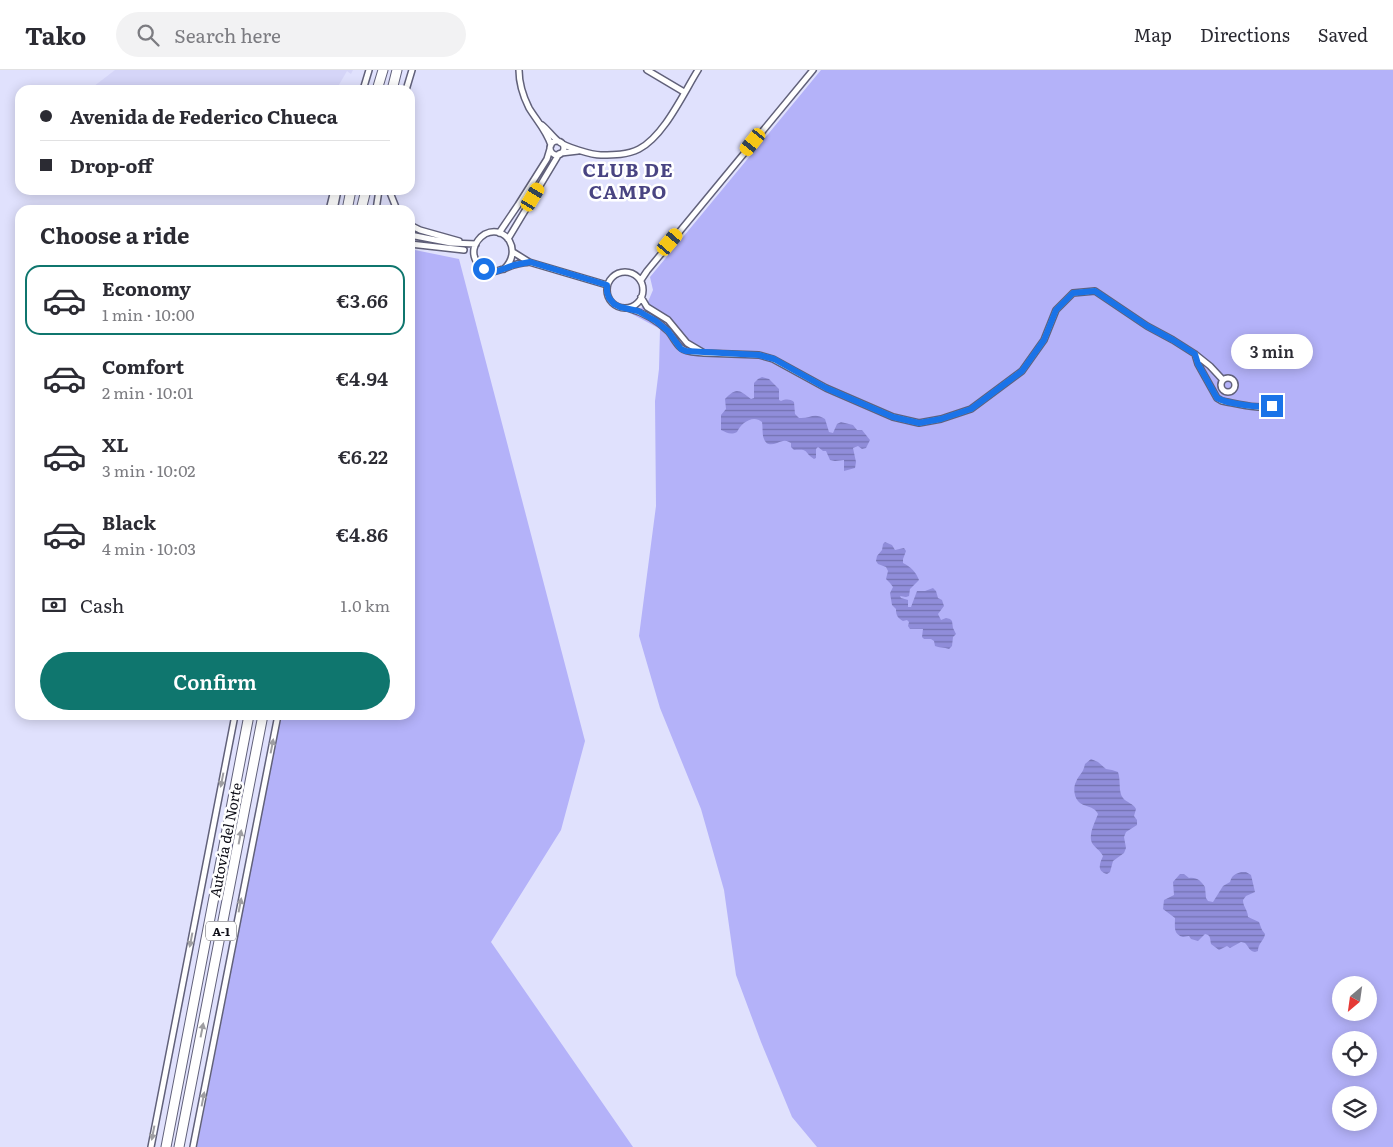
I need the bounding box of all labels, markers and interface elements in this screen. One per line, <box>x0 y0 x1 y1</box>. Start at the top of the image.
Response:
search box <box>116 12 466 57</box>
text: Tako <box>25 17 86 52</box>
icon: search <box>134 21 162 49</box>
text: Search here <box>174 21 281 49</box>
text: Map <box>1134 21 1172 48</box>
text: Directions <box>1200 21 1290 48</box>
text: Saved <box>1318 21 1368 48</box>
text: Avenida de Federico Chueca <box>70 102 338 130</box>
car <box>737 126 768 158</box>
text: Drop-off <box>70 151 153 179</box>
district label: CLUB DE CAMPO <box>582 155 674 205</box>
car <box>518 180 547 214</box>
text: Choose a ride <box>40 218 189 251</box>
car <box>654 226 685 258</box>
route start <box>473 258 495 280</box>
text: Economy <box>102 274 191 302</box>
icon: car <box>42 278 87 323</box>
text: €3.66 <box>337 286 388 314</box>
text: 1 min · 10:00 <box>102 302 194 326</box>
callout: 3 min <box>1231 334 1313 368</box>
text: 3 min <box>1250 339 1294 363</box>
text: Comfort <box>102 352 184 380</box>
icon: car <box>42 356 87 401</box>
text: €4.94 <box>336 364 388 392</box>
text: 2 min · 10:01 <box>102 380 193 404</box>
route end <box>1261 395 1283 417</box>
text: XL <box>102 430 129 458</box>
icon: car <box>42 434 87 479</box>
text: €6.22 <box>338 442 388 470</box>
text: 3 min · 10:02 <box>102 458 195 482</box>
text: Black <box>102 508 156 536</box>
icon: car <box>42 512 87 557</box>
text: €4.86 <box>336 520 388 548</box>
text: 4 min · 10:03 <box>102 536 196 560</box>
icon: cash <box>40 591 68 619</box>
text: Cash <box>80 591 124 619</box>
text: 1.0 km <box>341 593 390 617</box>
button: Confirm <box>40 652 390 710</box>
one-way arrow <box>268 737 276 753</box>
one-way arrow <box>218 772 226 788</box>
street label: Autovía del Norte <box>204 781 246 899</box>
one-way arrow <box>236 828 244 844</box>
one-way arrow <box>237 897 245 913</box>
road number: A-1 <box>206 921 236 940</box>
one-way arrow <box>187 932 195 947</box>
north arrow <box>1332 976 1378 1021</box>
map controls <box>1332 976 1377 1131</box>
one-way arrow <box>198 1022 206 1038</box>
button: locate <box>1332 1031 1377 1076</box>
button: layers <box>1332 1086 1377 1131</box>
one-way arrow <box>199 1091 207 1107</box>
one-way arrow <box>149 1126 157 1142</box>

